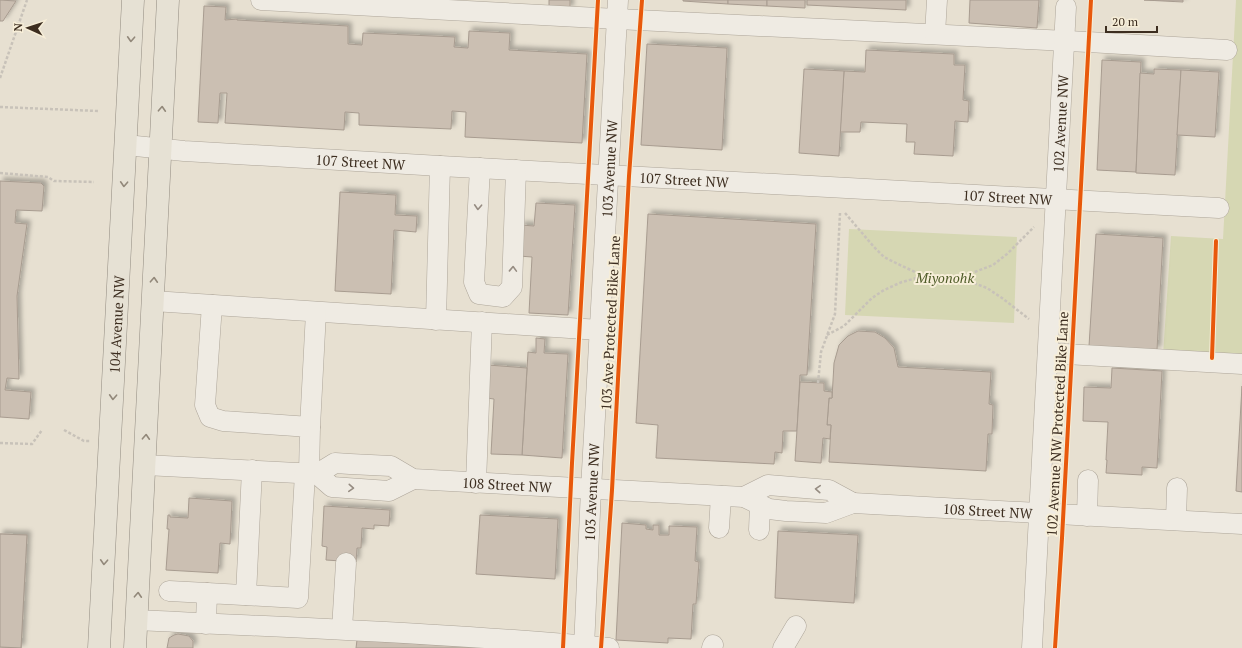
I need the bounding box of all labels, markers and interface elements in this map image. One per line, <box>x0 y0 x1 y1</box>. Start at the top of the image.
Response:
north arrow <box>8 8 48 48</box>
scale bar <box>1106 8 1157 34</box>
text: 20 m <box>1112 14 1139 29</box>
text: N <box>11 22 25 32</box>
one-way arrow <box>127 36 136 42</box>
street label: 102 Avenue NW <box>1048 73 1072 173</box>
one-way arrow <box>158 106 167 112</box>
street label: 103 Avenue NW <box>596 118 621 218</box>
street label: 107 Street NW <box>315 149 407 174</box>
street label: 107 Street NW <box>638 167 730 191</box>
one-way arrow <box>119 181 128 187</box>
street label: 107 Street NW <box>962 185 1054 209</box>
one-way arrow <box>474 204 482 210</box>
street label: 103 Ave Protected Bike Lane <box>596 235 624 411</box>
one-way arrow <box>509 266 517 272</box>
park label: Miyonohk <box>915 268 974 287</box>
street label: 104 Avenue NW <box>104 274 128 374</box>
one-way arrow <box>150 277 158 283</box>
street label: 102 Avenue NW Protected Bike Lane <box>1042 311 1072 537</box>
one-way arrow <box>108 394 117 400</box>
one-way arrow <box>142 434 150 440</box>
street label: 103 Avenue NW <box>579 442 603 542</box>
street label: 108 Street NW <box>461 472 553 496</box>
one-way arrow <box>348 484 354 493</box>
one-way arrow <box>815 484 821 493</box>
street label: 108 Street NW <box>942 498 1034 522</box>
one-way arrow <box>99 559 108 565</box>
one-way arrow <box>134 592 143 598</box>

